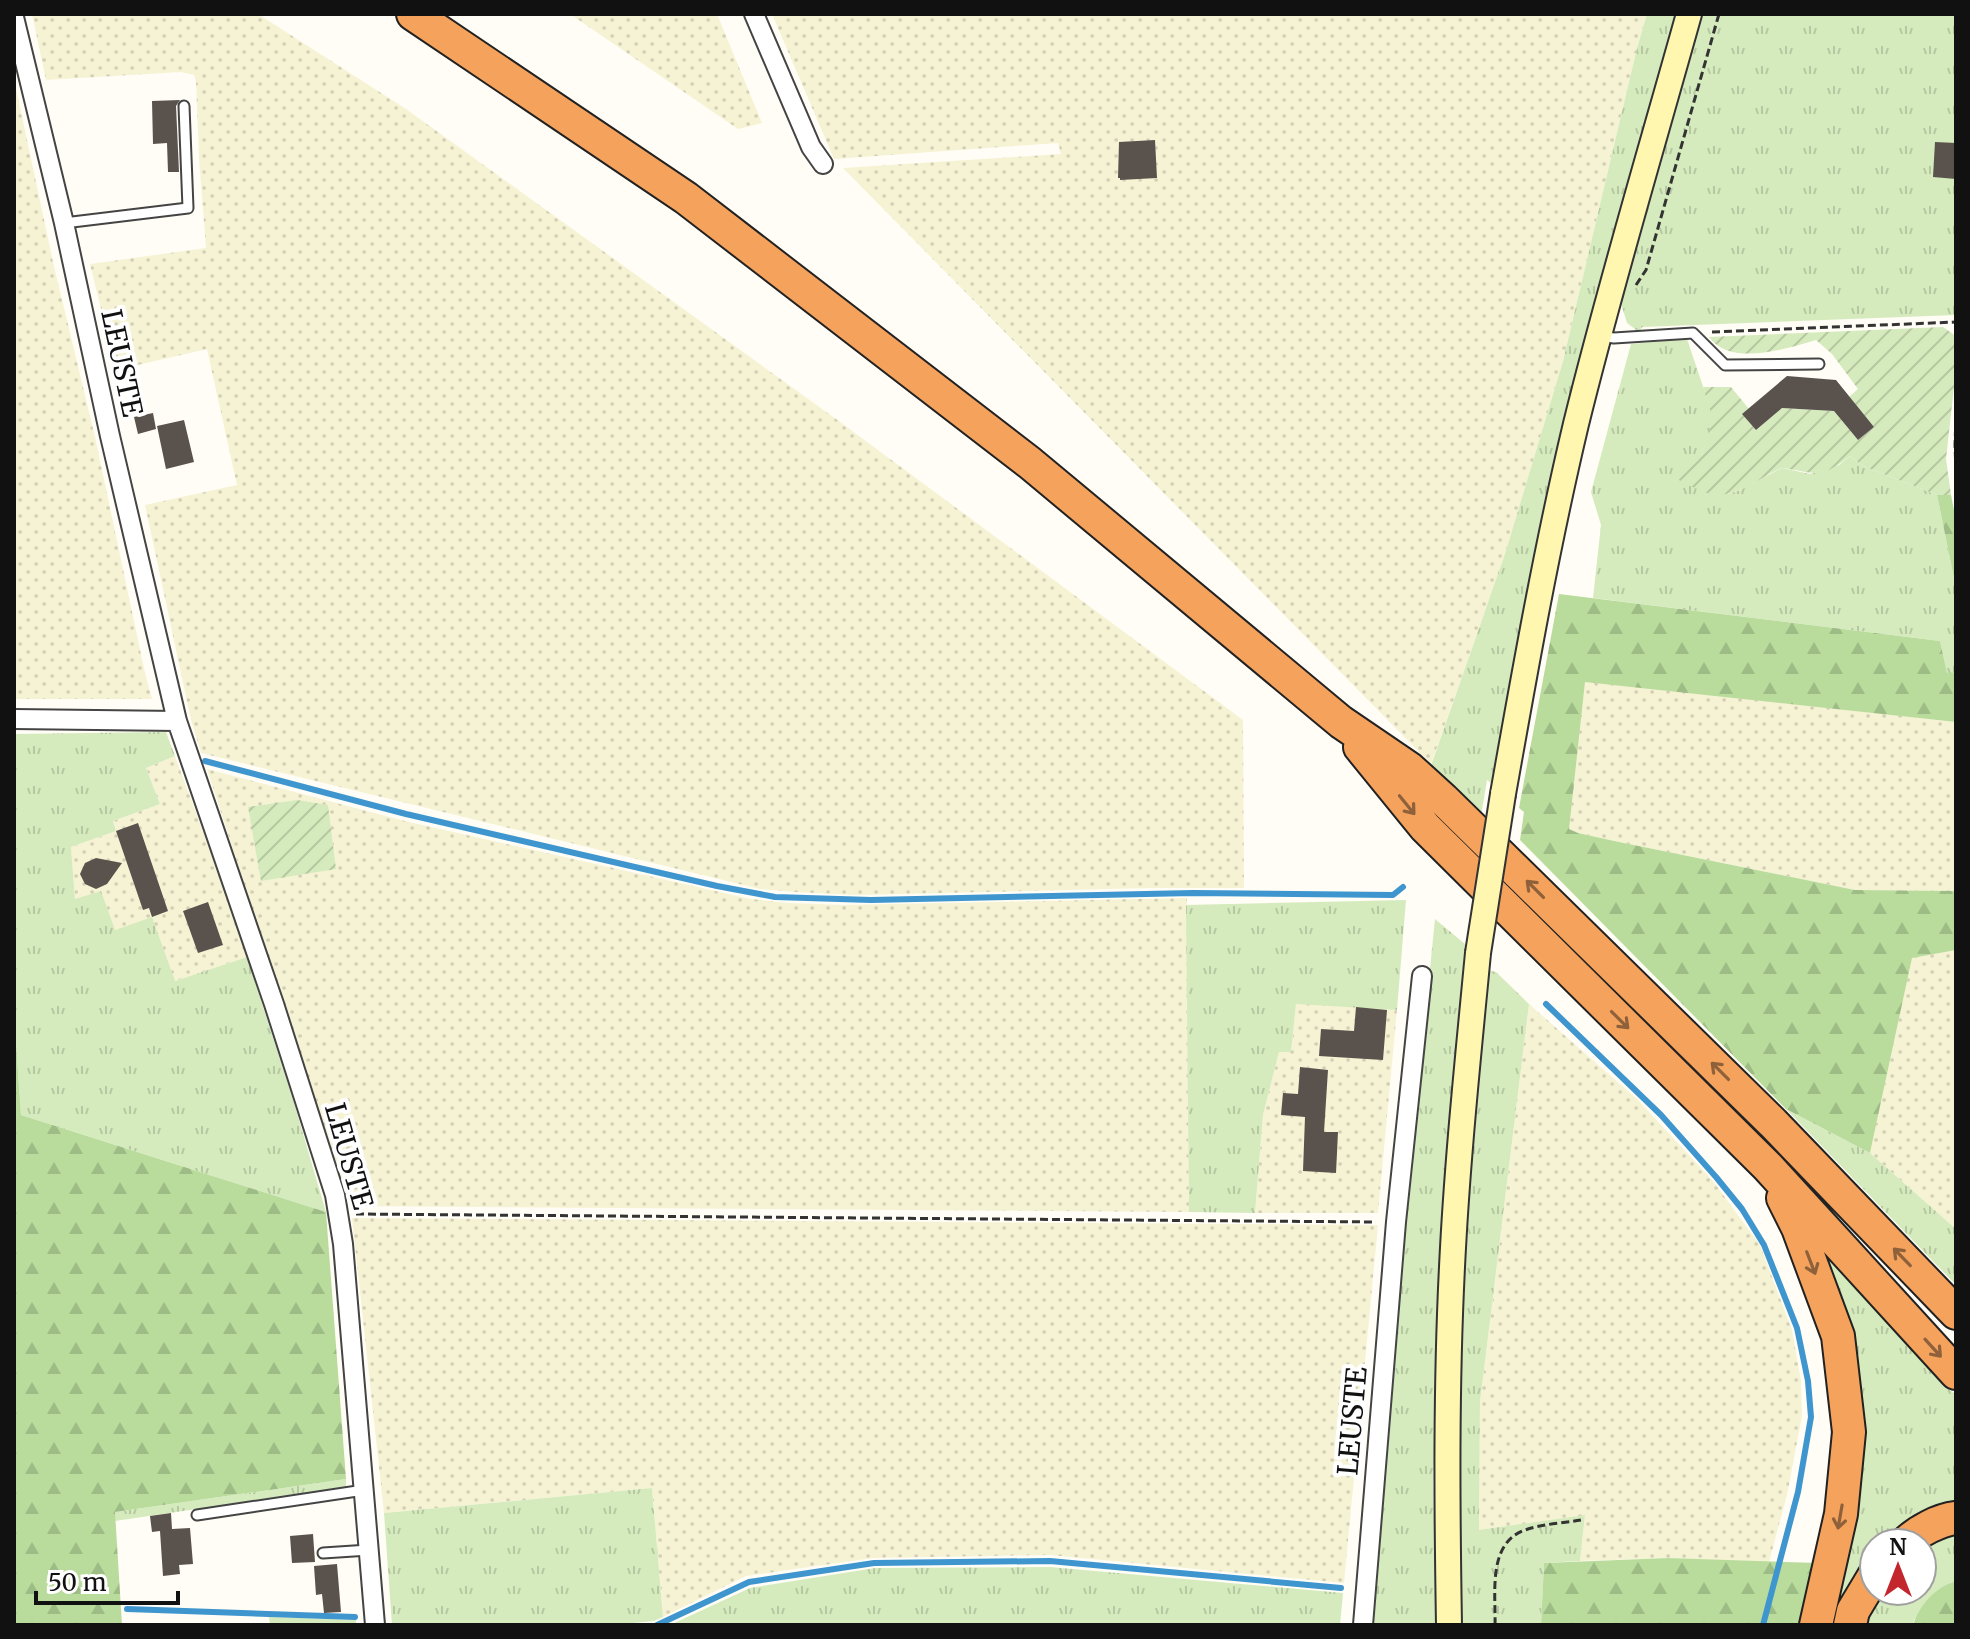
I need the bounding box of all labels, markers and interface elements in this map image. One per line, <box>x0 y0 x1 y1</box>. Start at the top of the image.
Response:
street label: LEUSTE <box>93 306 151 420</box>
one-way arrow <box>1398 794 1416 815</box>
one-way arrow <box>1526 880 1545 899</box>
one-way arrow <box>1610 1010 1629 1029</box>
one-way arrow <box>1711 1062 1730 1081</box>
street label: LEUSTE <box>317 1099 381 1213</box>
one-way arrow <box>1893 1248 1912 1267</box>
one-way arrow <box>1805 1250 1819 1275</box>
one-way arrow <box>1924 1338 1942 1358</box>
street label: LEUSTE <box>1329 1365 1375 1477</box>
one-way arrow <box>1831 1504 1846 1529</box>
north arrow <box>1858 1527 1938 1607</box>
text: N <box>1889 1533 1907 1561</box>
scale bar <box>36 1555 178 1605</box>
text: 50 m <box>48 1567 107 1598</box>

